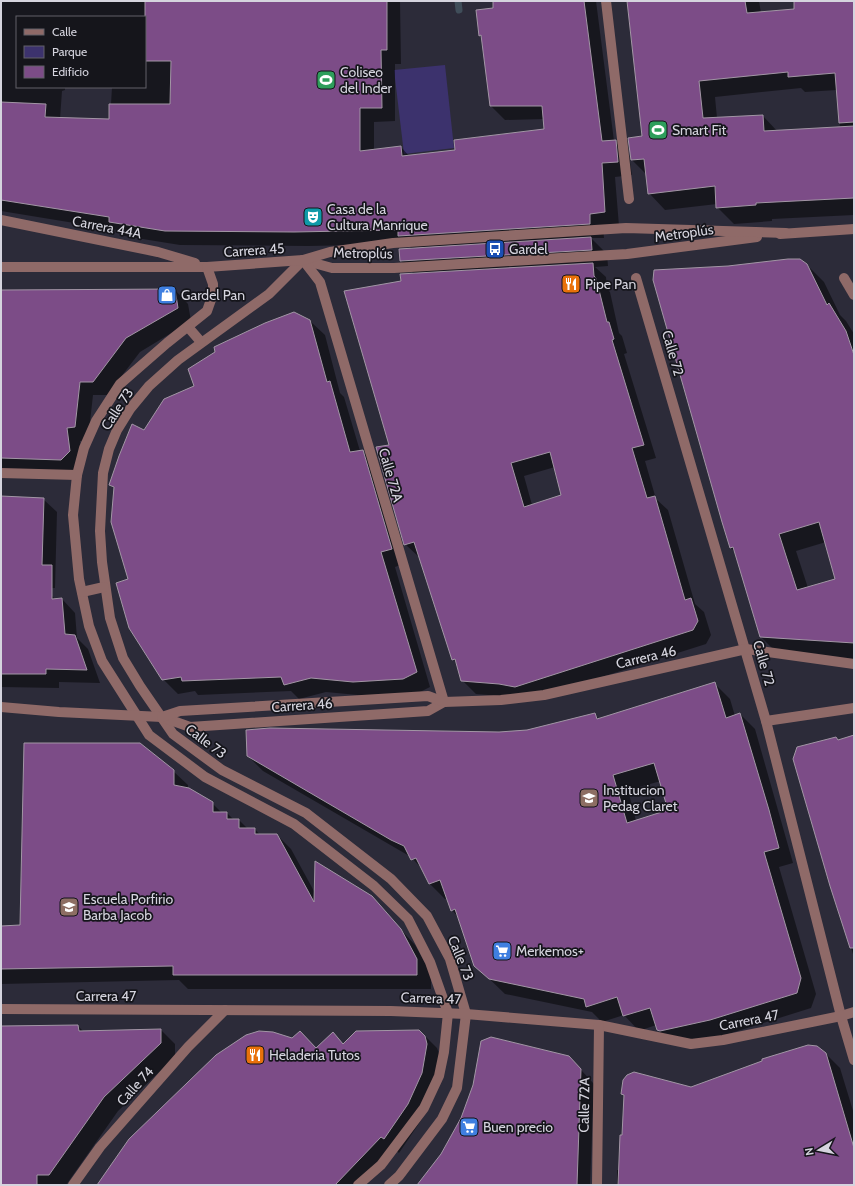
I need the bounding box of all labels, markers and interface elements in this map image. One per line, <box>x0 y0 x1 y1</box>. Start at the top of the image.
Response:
legend <box>16 16 146 88</box>
text: Calle <box>52 24 77 39</box>
text: Parque <box>52 44 87 59</box>
place label: Coliseo del Inder <box>340 63 393 97</box>
text: Edificio <box>52 64 89 79</box>
sports icon: Coliseo del Inder <box>315 69 337 91</box>
sports icon: Smart Fit <box>647 119 669 141</box>
place label: Smart Fit <box>672 121 727 139</box>
place label: Casa de la Cultura Manrique <box>327 200 428 234</box>
theatre icon: Casa de la Cultura Manrique <box>302 206 324 228</box>
street label: Carrera 44A <box>71 211 144 243</box>
street label: Metroplús <box>653 220 715 246</box>
bus stop icon: Gardel <box>484 238 506 260</box>
street label: Carrera 45 <box>223 239 285 261</box>
place label: Gardel <box>509 240 548 258</box>
street label: Metroplús <box>333 243 393 263</box>
restaurant icon: Pipe Pan <box>560 273 582 295</box>
place label: Pipe Pan <box>585 275 637 293</box>
shop icon: Gardel Pan <box>156 284 178 306</box>
place label: Gardel Pan <box>181 286 245 304</box>
street label: Calle 72 <box>658 328 688 378</box>
street label: Calle 73 <box>97 384 137 434</box>
street label: Calle 72A <box>375 446 407 504</box>
street label: Calle 72 <box>749 638 779 688</box>
street label: Carrera 46 <box>614 641 678 673</box>
street label: Carrera 46 <box>271 694 333 716</box>
street label: Calle 73 <box>182 720 230 762</box>
place label: Institucion Pedag Claret <box>603 781 678 815</box>
school or university icon: Institucion Pedag Claret <box>578 787 600 809</box>
place label: Escuela Porfirio Barba Jacob <box>83 890 173 924</box>
school or university icon: Escuela Porfirio Barba Jacob <box>58 896 80 918</box>
street label: Calle 73 <box>444 933 478 983</box>
supermarket icon: Merkemos+ <box>491 940 513 962</box>
place label: Merkemos+ <box>516 942 584 960</box>
street label: Carrera 47 <box>76 987 136 1005</box>
street label: Carrera 47 <box>400 988 462 1008</box>
street label: Carrera 47 <box>718 1005 780 1035</box>
restaurant icon: Heladeria Tutos <box>244 1044 266 1066</box>
place label: Heladeria Tutos <box>269 1046 360 1064</box>
street label: Calle 74 <box>113 1063 157 1109</box>
street label: Calle 72A <box>575 1077 593 1133</box>
supermarket icon: Buen precio <box>458 1116 480 1138</box>
place label: Buen precio <box>483 1118 553 1136</box>
north arrow <box>799 1130 839 1170</box>
text: N <box>802 1147 817 1157</box>

